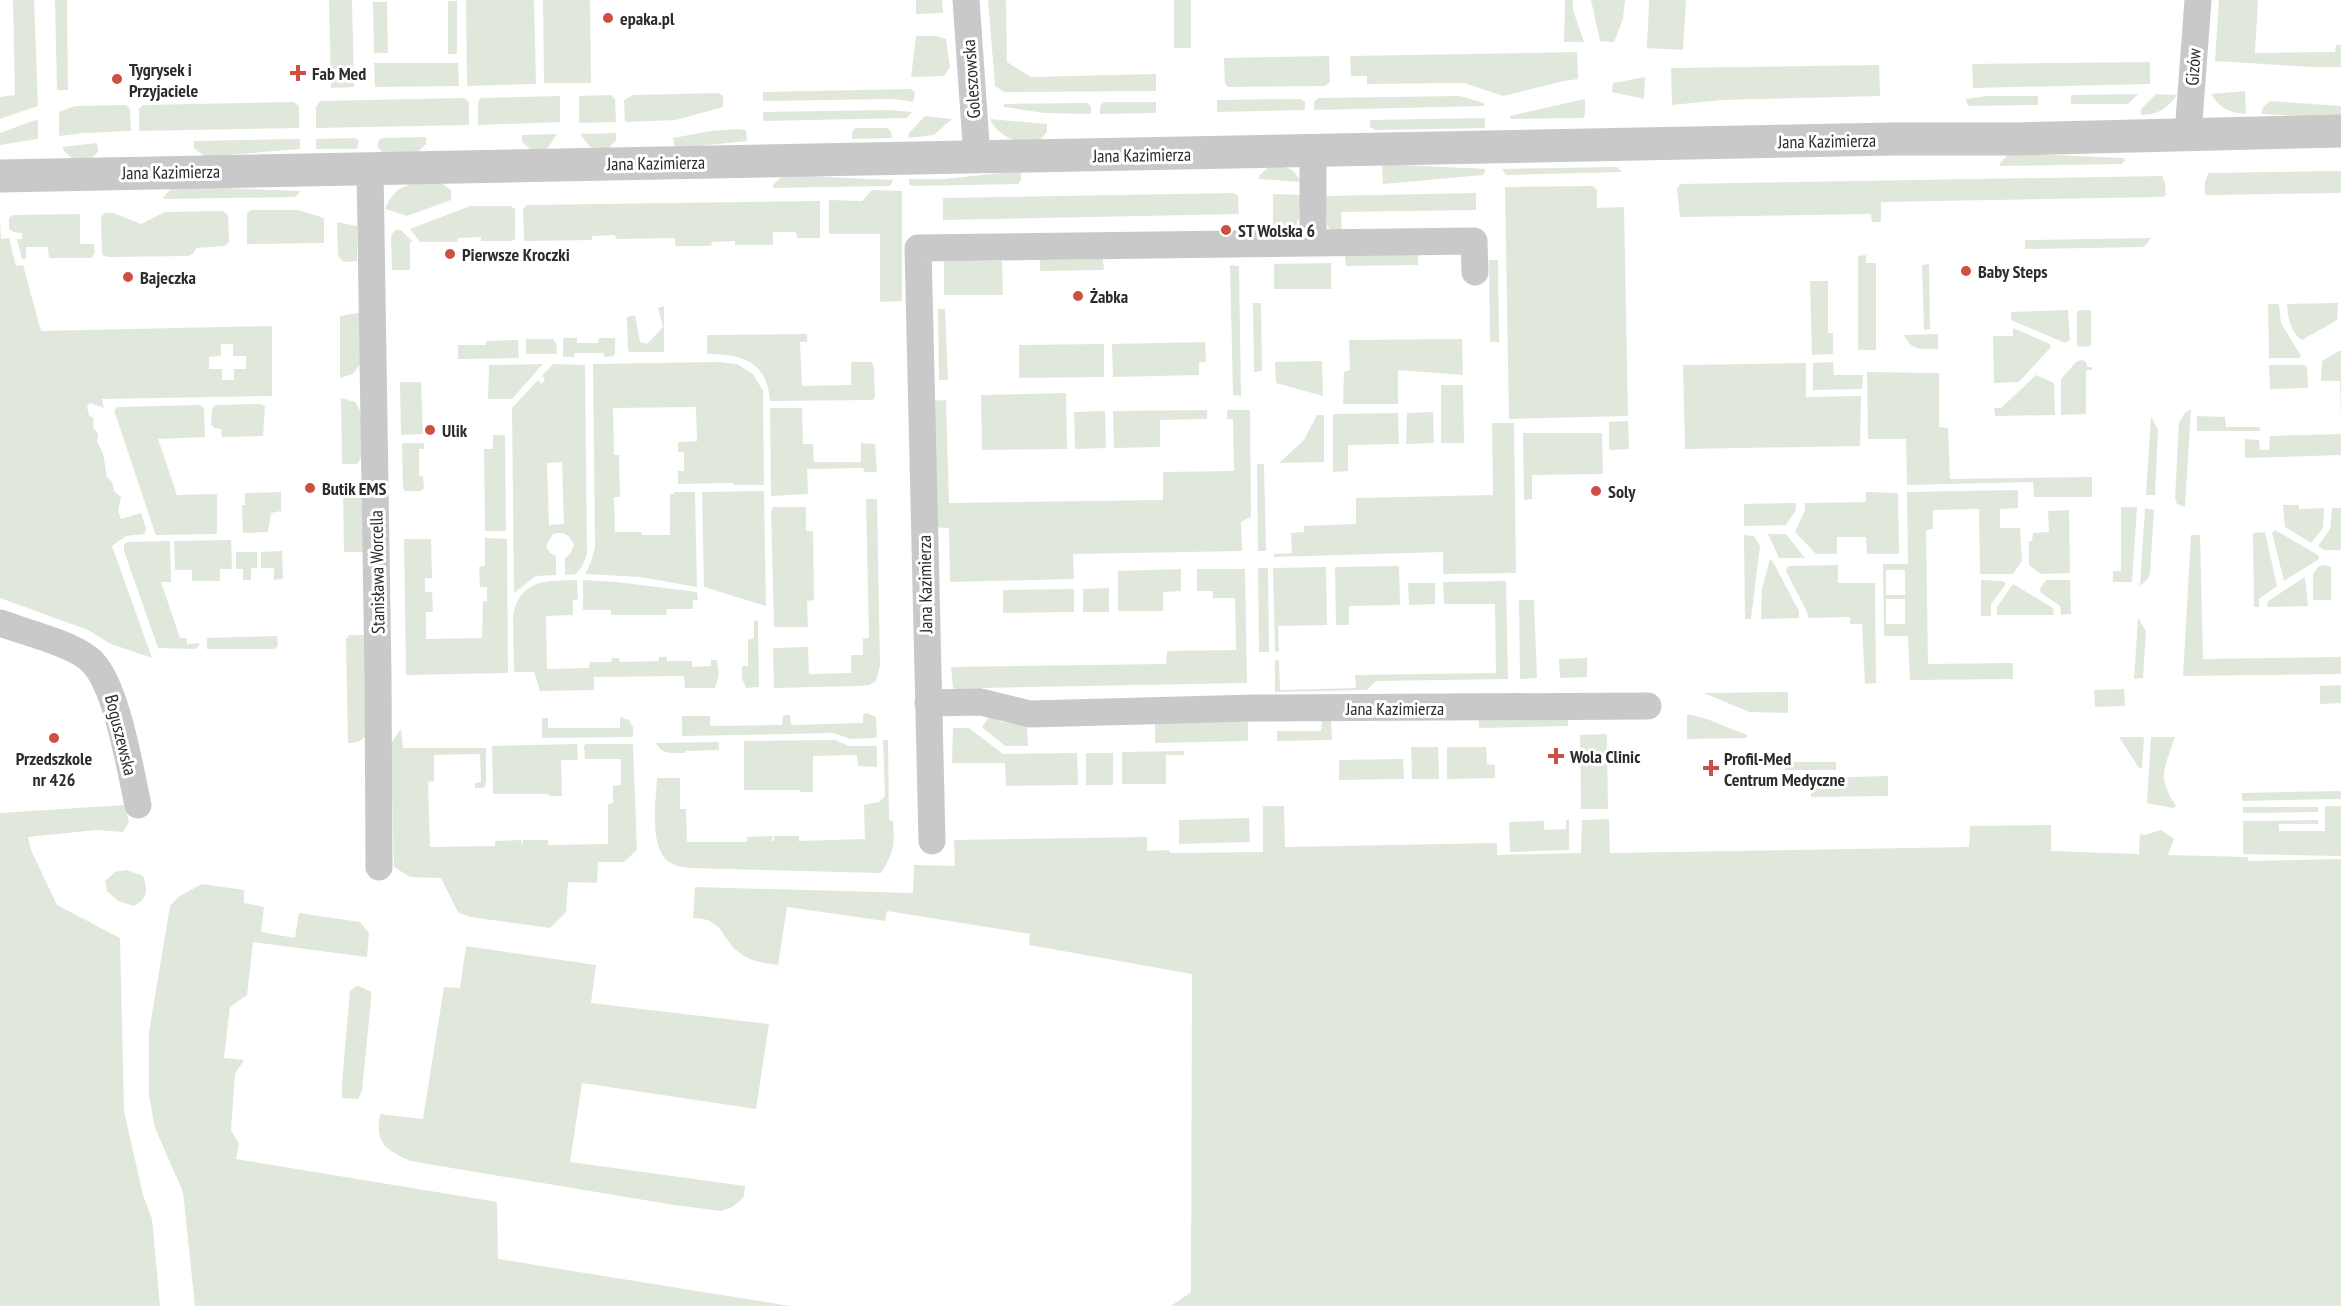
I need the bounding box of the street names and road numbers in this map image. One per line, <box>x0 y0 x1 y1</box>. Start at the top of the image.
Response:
street label: Goleszowska <box>957 39 985 119</box>
street label: Gizów <box>2180 47 2206 86</box>
street label: Jana Kazimierza <box>1777 129 1876 153</box>
street label: Jana Kazimierza <box>1092 143 1191 167</box>
street label: Jana Kazimierza <box>606 151 705 175</box>
street label: Jana Kazimierza <box>121 160 220 184</box>
street label: Stanisława Worcella <box>364 510 390 634</box>
street label: Jana Kazimierza <box>913 535 937 634</box>
street label: Boguszewska <box>100 692 142 778</box>
street label: Jana Kazimierza <box>1345 697 1444 720</box>

